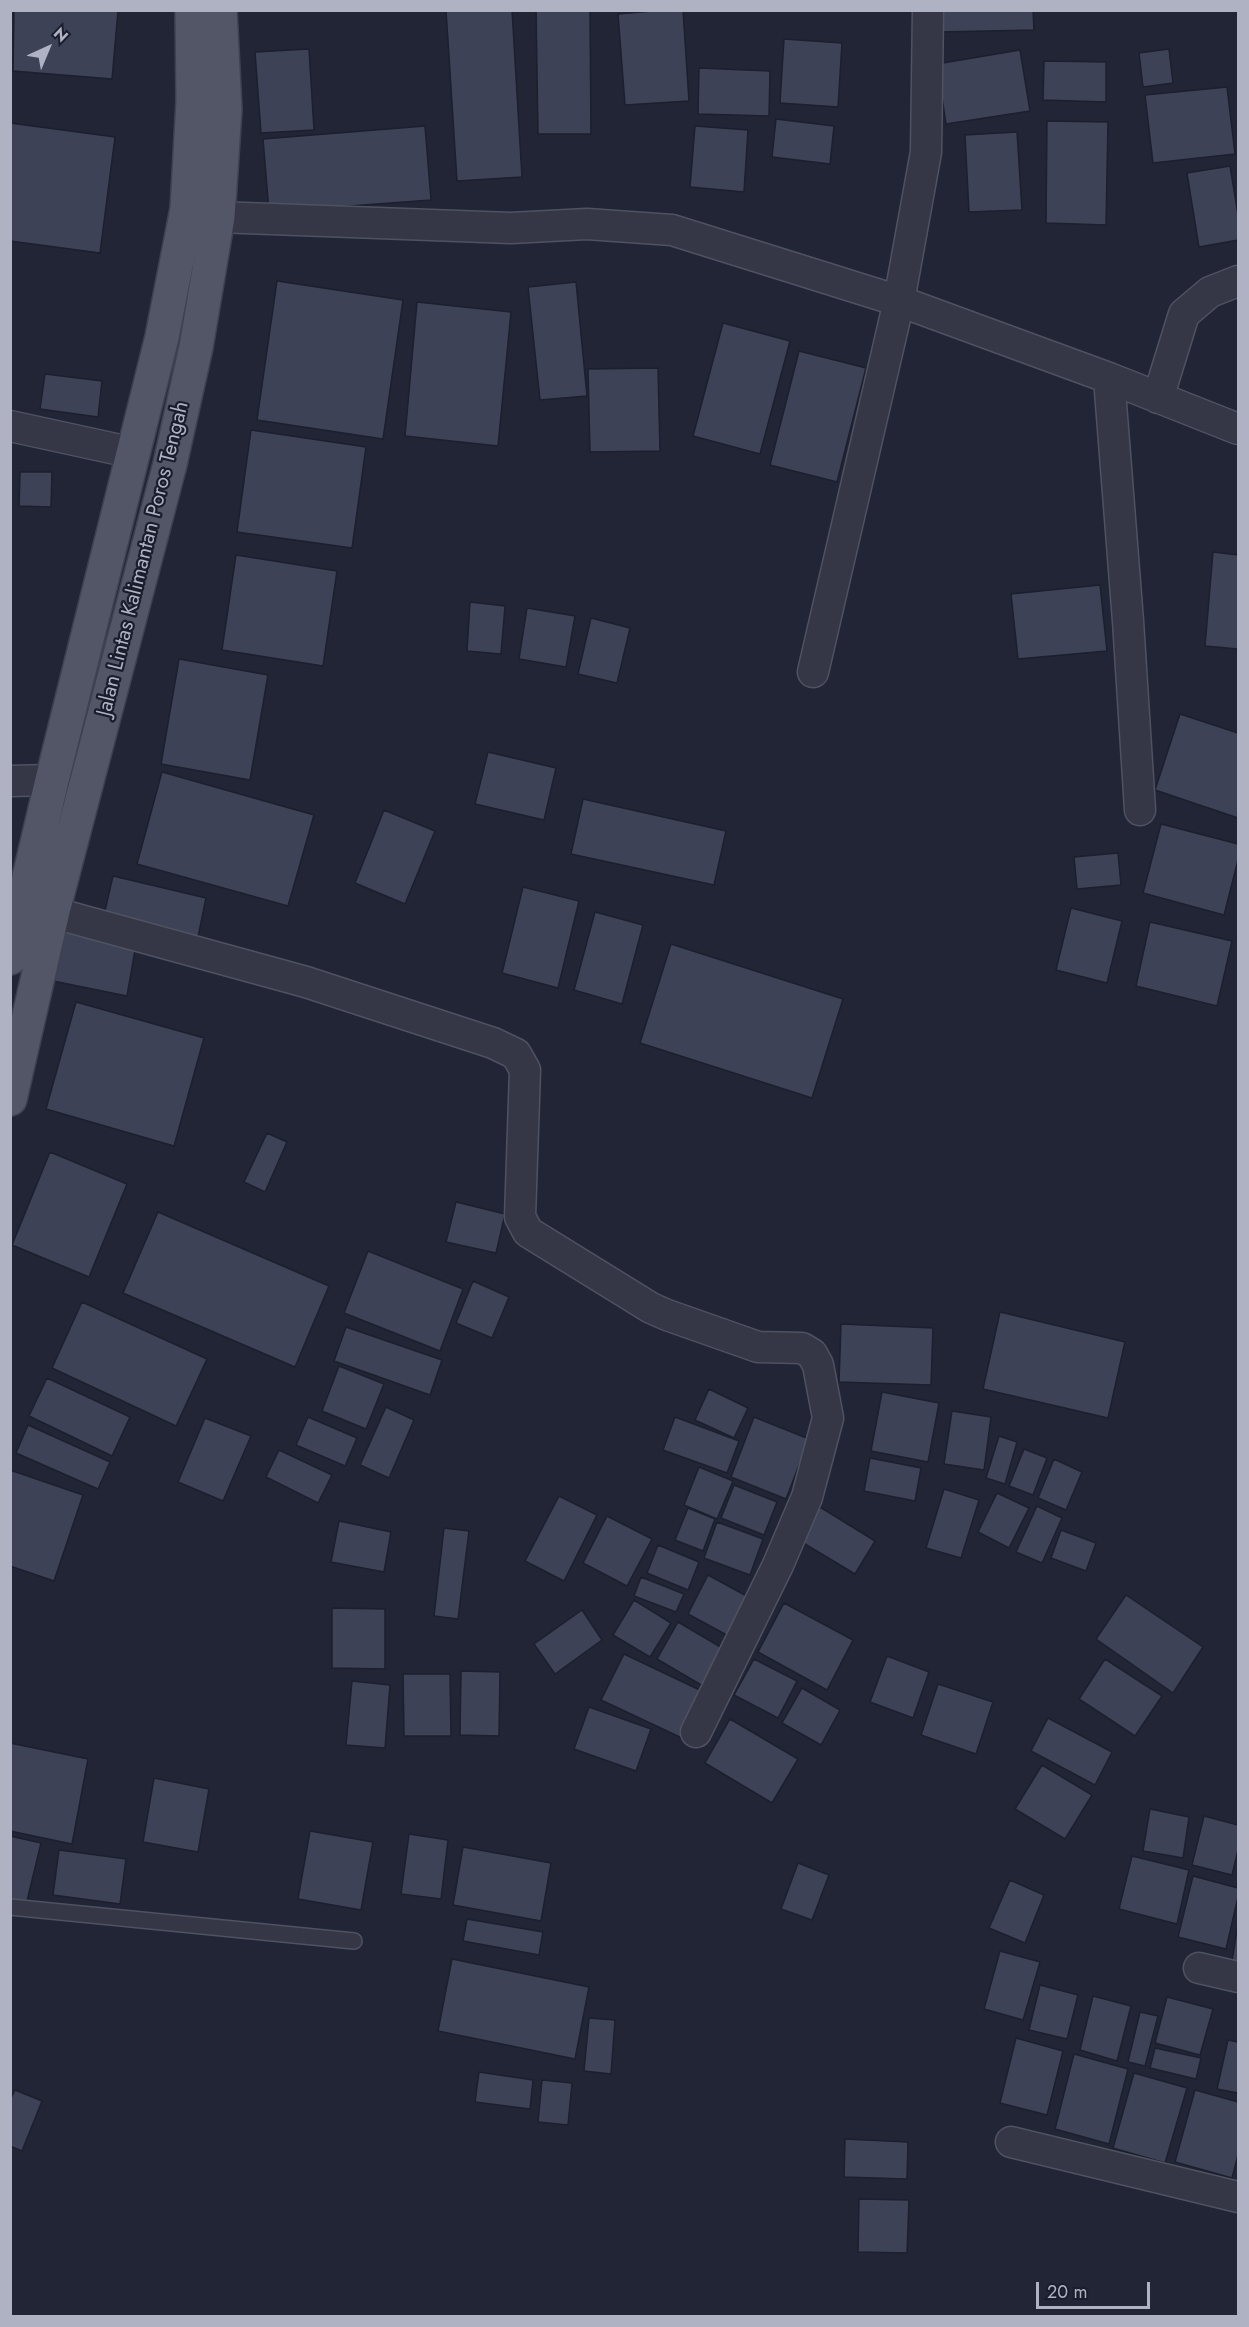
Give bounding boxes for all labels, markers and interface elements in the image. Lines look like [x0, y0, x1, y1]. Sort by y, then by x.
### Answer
north arrow [18, 18, 78, 78]
text: N [48, 22, 73, 47]
street label: Jalan Lintas Kalimantan Poros Tengah [93, 399, 195, 719]
scale bar [1039, 2270, 1153, 2308]
text: 20 m [1047, 2279, 1087, 2305]

